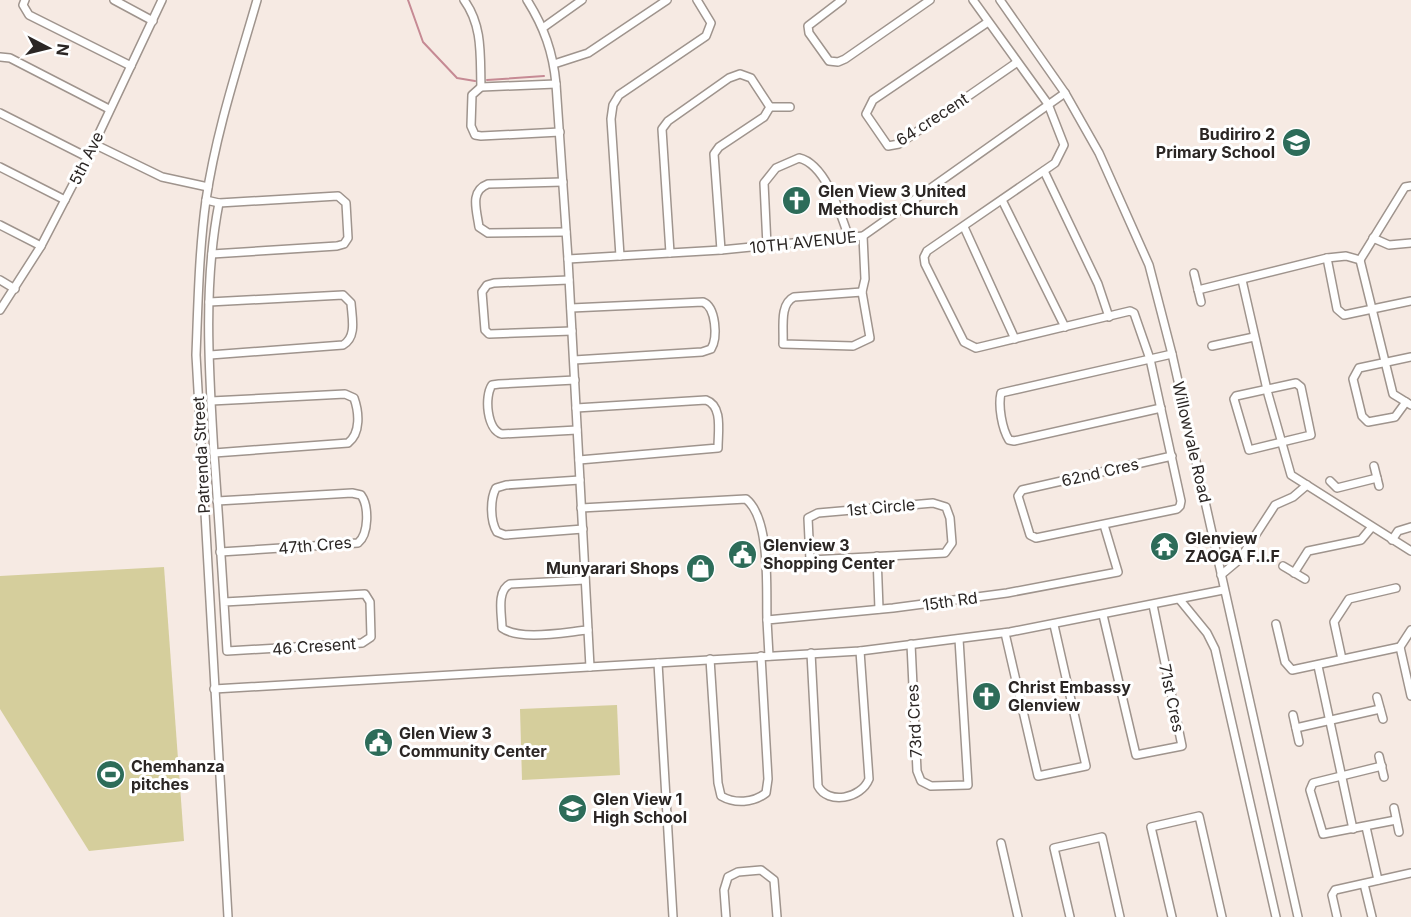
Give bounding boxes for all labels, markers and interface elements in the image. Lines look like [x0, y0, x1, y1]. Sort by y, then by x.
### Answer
north arrow [18, 18, 78, 78]
text: N [52, 43, 74, 57]
street label: 64 crecent [892, 88, 972, 150]
place label: Budiriro 2 Primary School [1156, 124, 1275, 162]
school or university icon: Budiriro 2 Primary School [1280, 127, 1312, 159]
street label: 5th Ave [65, 128, 107, 188]
place label: Glen View 3 United Methodist Church [818, 181, 966, 219]
church icon: Glen View 3 United Methodist Church [781, 184, 813, 216]
street label: 10TH AVENUE [748, 226, 858, 258]
street label: Willowvale Road [1168, 379, 1216, 505]
street label: Patrenda Street [188, 396, 214, 514]
street label: 62nd Cres [1059, 453, 1141, 491]
street label: 1st Circle [846, 494, 916, 520]
place label: Glenview ZAOGA F.I.F [1185, 528, 1280, 566]
temple icon: Glenview ZAOGA F.I.F [1148, 531, 1180, 563]
street label: 47th Cres [277, 532, 353, 558]
place label: Glenview 3 Shopping Center [763, 535, 895, 573]
public building icon: Glenview 3 Shopping Center [726, 538, 758, 570]
shop icon: Munyarari Shops [684, 552, 716, 584]
place label: Munyarari Shops [546, 558, 679, 578]
street label: 15th Rd [921, 587, 979, 615]
street label: 46 Cresent [271, 633, 357, 659]
street label: 71st Cres [1155, 662, 1189, 734]
place label: Christ Embassy Glenview [1008, 677, 1131, 715]
church icon: Christ Embassy Glenview [971, 680, 1003, 712]
street label: 73rd Cres [902, 684, 926, 758]
place label: Glen View 3 Community Center [399, 723, 547, 761]
public building icon: Glen View 3 Community Center [362, 726, 394, 758]
place label: Chemhanza pitches [131, 756, 225, 794]
sports icon: Chemhanza pitches [94, 759, 126, 791]
place label: Glen View 1 High School [593, 789, 687, 827]
school or university icon: Glen View 1 High School [556, 792, 588, 824]

